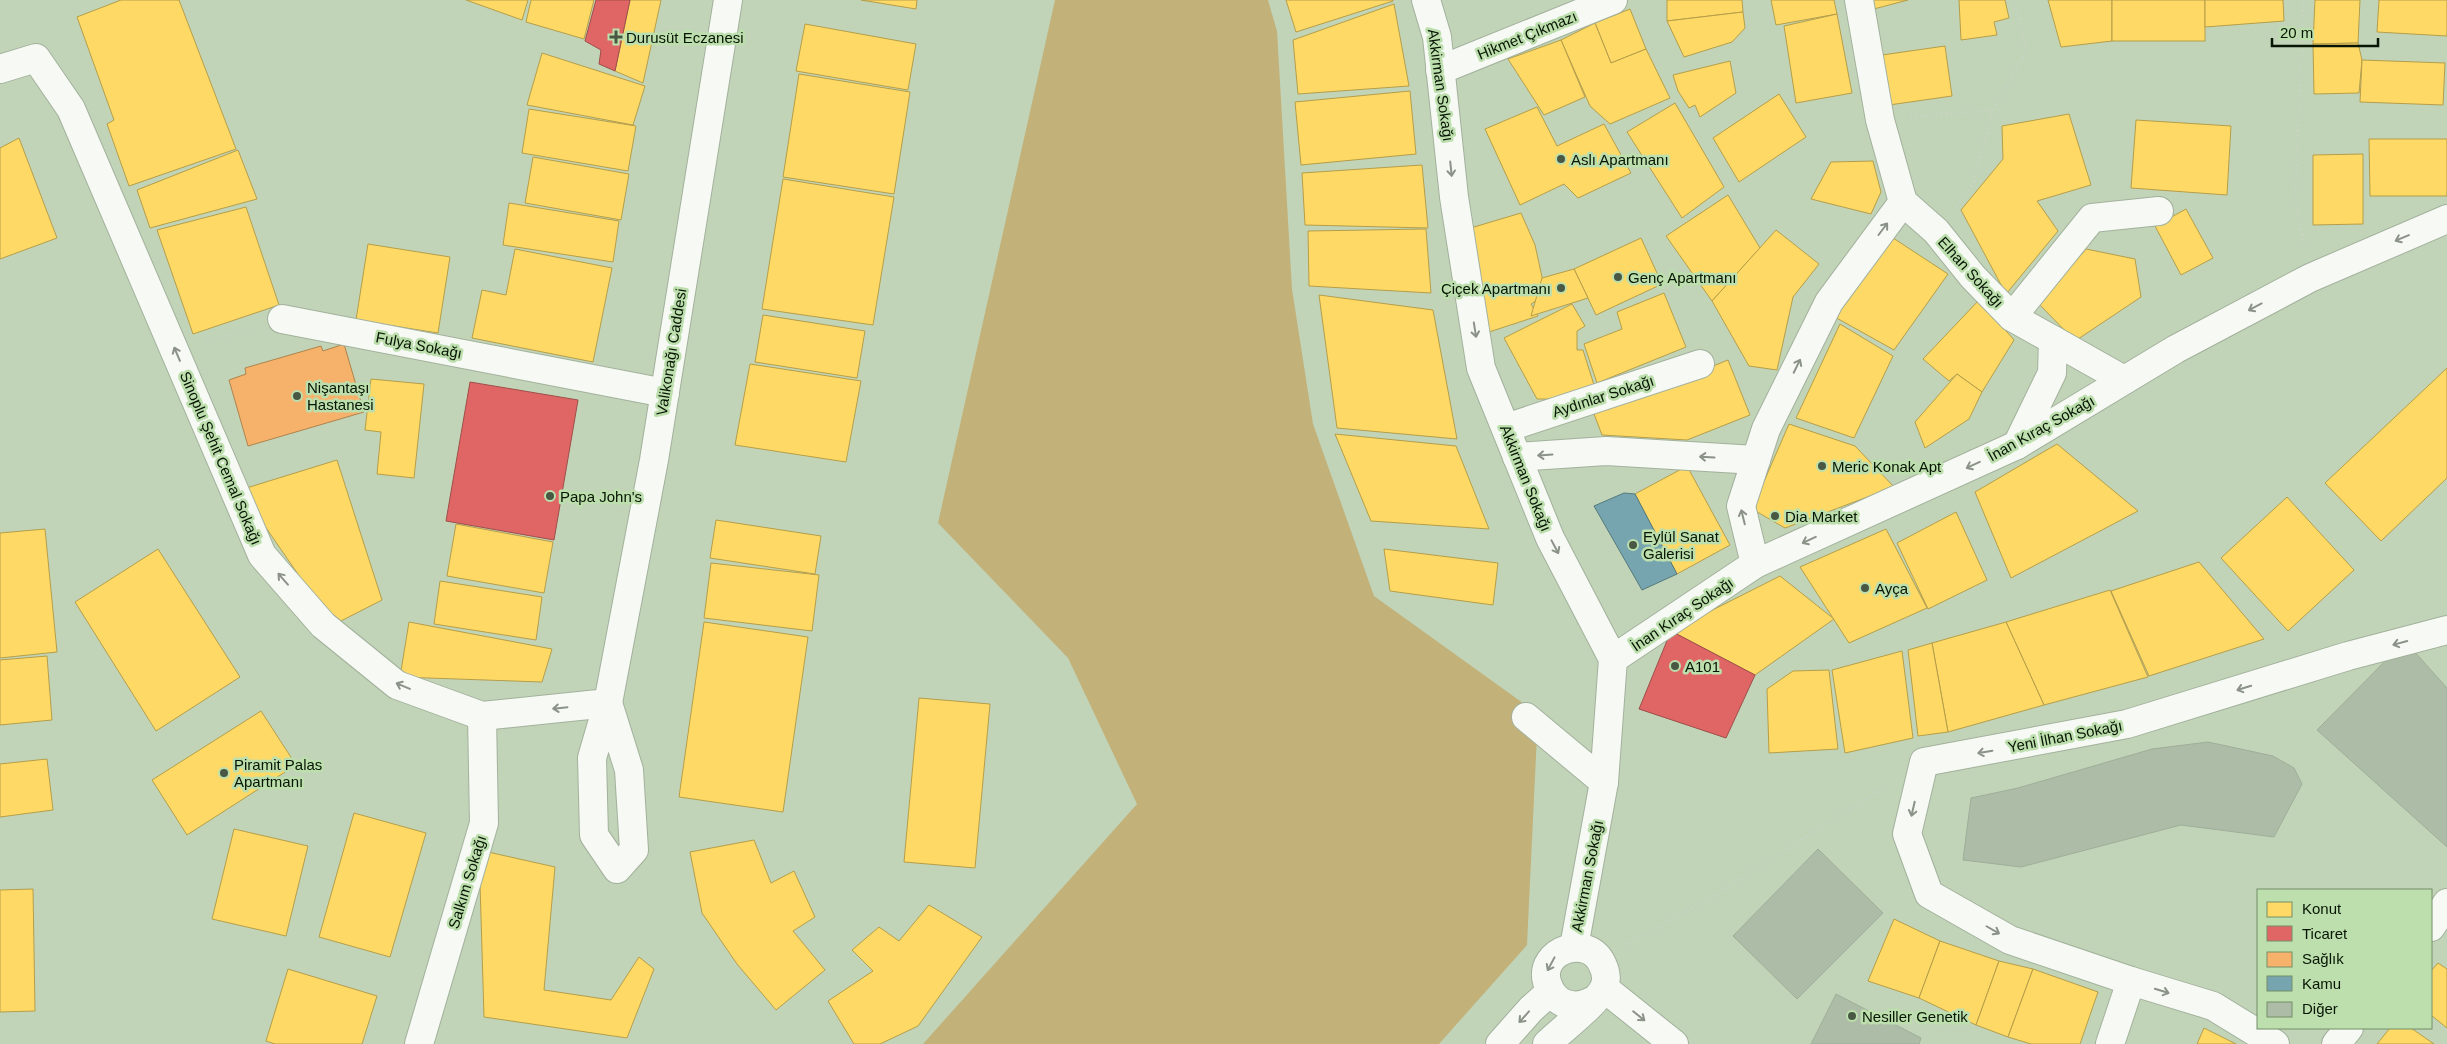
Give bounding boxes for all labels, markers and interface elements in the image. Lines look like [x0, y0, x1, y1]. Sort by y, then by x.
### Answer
street label: Hikmet Çıkmazı [1475, 7, 1579, 63]
scale bar [2272, 15, 2378, 47]
text: 20 m [2280, 24, 2313, 41]
street label: Akkirman Sokağı [1425, 28, 1457, 142]
place label: Durusüt Eczanesi [626, 29, 744, 46]
marker: Durusüt Eczanesi [610, 31, 622, 43]
place label: Aslı Apartmanı [1571, 151, 1669, 168]
marker: Aslı Apartmanı [1555, 153, 1567, 165]
one-way arrow [1446, 161, 1456, 177]
one-way arrow [1878, 222, 1888, 236]
street label: Elhan Sokağı [1935, 233, 2007, 311]
one-way arrow [2395, 234, 2410, 244]
place label: Genç Apartmanı [1628, 269, 1736, 286]
marker: Genç Apartmanı [1612, 271, 1624, 283]
place label: Çiçek Apartmanı [1441, 280, 1551, 297]
marker: Çiçek Apartmanı [1555, 282, 1567, 294]
street label: Valikonağı Caddesi [653, 287, 689, 417]
one-way arrow [2248, 303, 2263, 312]
one-way arrow [1470, 321, 1480, 337]
street label: Fulya Sokağı [374, 328, 464, 362]
one-way arrow [171, 347, 181, 362]
one-way arrow [1793, 359, 1802, 374]
street label: Sinoplu Şehit Cemal Sokağı [177, 369, 265, 547]
street label: Aydınlar Sokağı [1550, 372, 1656, 420]
place label: Nişantaşı Hastanesi [307, 379, 374, 413]
marker: Nişantaşı Hastanesi [291, 390, 303, 402]
street label: İnan Kıraç Sokağı [1985, 392, 2097, 464]
street label: Akkirman Sokağı [1497, 422, 1555, 534]
one-way arrow [1537, 450, 1553, 459]
one-way arrow [1700, 452, 1716, 461]
place label: Meric Konak Apt [1832, 458, 1942, 475]
marker: Meric Konak Apt [1816, 460, 1828, 472]
one-way arrow [1966, 461, 1981, 471]
place label: Papa John's [560, 488, 642, 505]
marker: Papa John's [544, 490, 556, 502]
place label: Dia Market [1785, 508, 1858, 525]
one-way arrow [1738, 510, 1747, 526]
marker: Dia Market [1769, 510, 1781, 522]
place label: Eylül Sanat Galerisi [1643, 528, 1720, 562]
one-way arrow [1802, 535, 1817, 545]
one-way arrow [1550, 539, 1560, 554]
marker: Eylül Sanat Galerisi [1627, 539, 1639, 551]
one-way arrow [277, 572, 288, 585]
street label: İnan Kıraç Sokağı [1628, 574, 1736, 654]
place label: Ayça [1875, 580, 1909, 597]
marker: Ayça [1859, 582, 1871, 594]
one-way arrow [2392, 639, 2408, 648]
place label: A101 [1685, 658, 1720, 675]
marker: A101 [1669, 660, 1681, 672]
one-way arrow [396, 681, 411, 691]
one-way arrow [2236, 684, 2252, 694]
one-way arrow [552, 703, 568, 712]
street label: Yeni İlhan Sokağı [2006, 717, 2124, 755]
one-way arrow [1977, 747, 1993, 757]
place label: Piramit Palas Apartmanı [234, 756, 322, 790]
marker: Piramit Palas Apartmanı [218, 767, 230, 779]
one-way arrow [1908, 801, 1917, 817]
street label: Akkirman Sokağı [1568, 819, 1606, 933]
street label: Salkım Sokağı [445, 833, 489, 931]
legend [2257, 889, 2432, 1029]
text: Konut [2302, 900, 2342, 917]
text: Ticaret [2302, 925, 2348, 942]
one-way arrow [1985, 926, 2000, 935]
text: Sağlık [2302, 950, 2344, 967]
one-way arrow [1546, 956, 1556, 971]
text: Kamu [2302, 975, 2341, 992]
one-way arrow [2154, 986, 2170, 996]
text: Diğer [2302, 1000, 2338, 1017]
place label: Nesiller Genetik [1862, 1008, 1968, 1025]
one-way arrow [1518, 1010, 1530, 1023]
one-way arrow [1632, 1010, 1645, 1021]
marker: Nesiller Genetik [1846, 1010, 1858, 1022]

